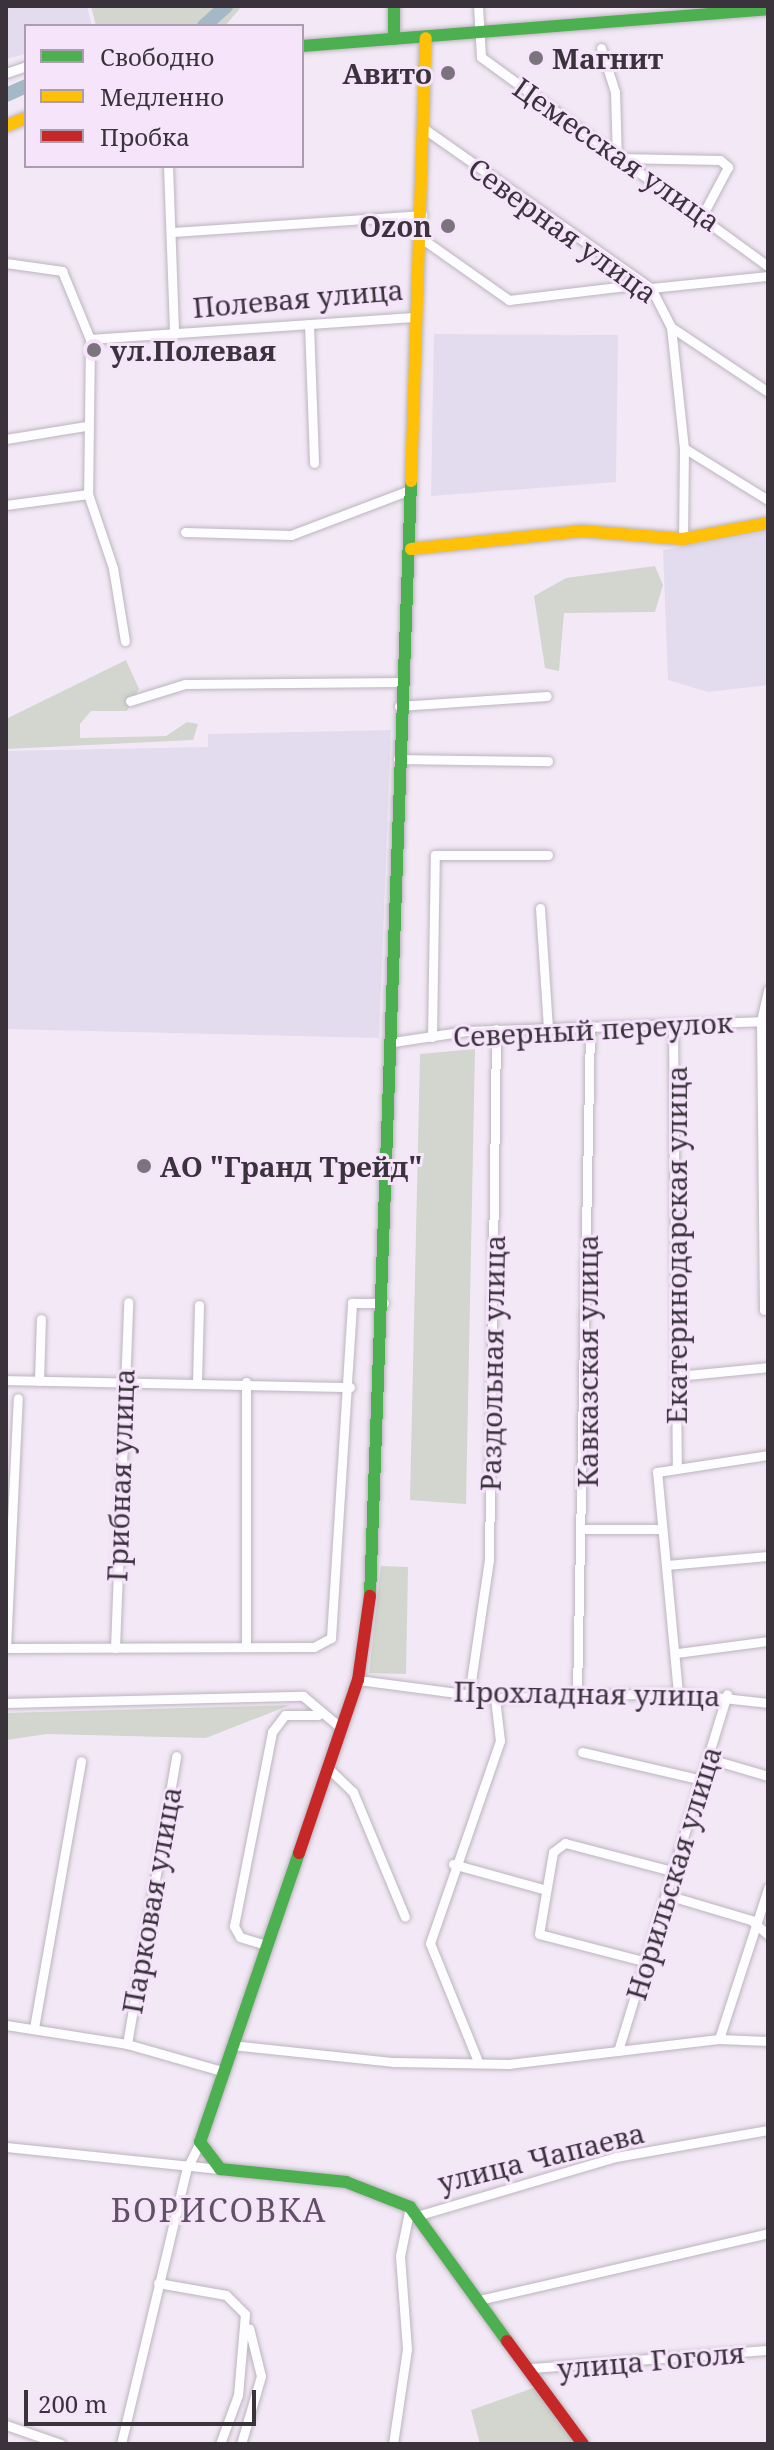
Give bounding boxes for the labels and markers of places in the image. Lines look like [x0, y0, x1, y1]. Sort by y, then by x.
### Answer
place label: Магнит [552, 41, 663, 75]
marker: Магнит [527, 49, 545, 67]
place label: Авито [343, 56, 432, 90]
marker: Авито [439, 64, 457, 82]
place label: Ozon [359, 209, 432, 243]
marker: Ozon [439, 217, 457, 235]
place label: ул.Полевая [110, 333, 276, 367]
marker: ул.Полевая [85, 341, 103, 359]
place label: АО "Гранд Трейд" [160, 1149, 423, 1183]
marker: АО "Гранд Трейд" [135, 1157, 153, 1175]

